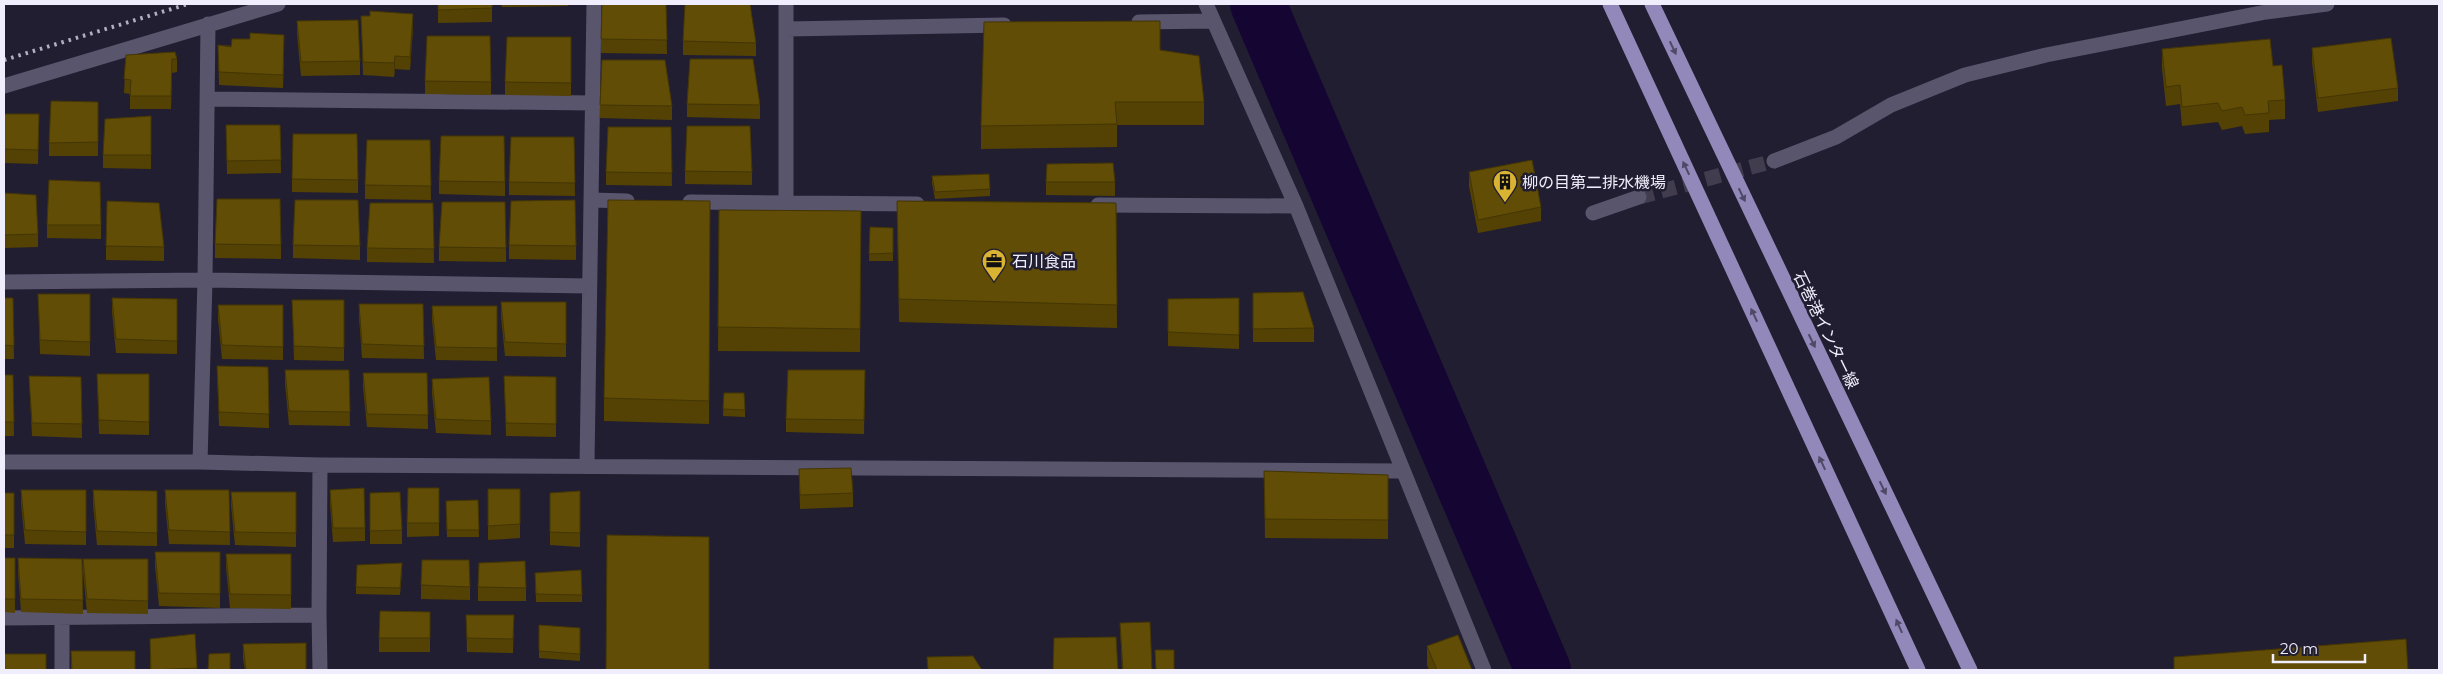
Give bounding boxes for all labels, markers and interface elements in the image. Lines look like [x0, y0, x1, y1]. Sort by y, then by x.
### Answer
one-way arrow [1669, 41, 1677, 55]
one-way arrow [1682, 161, 1690, 175]
building icon: 柳の目第二排水機場 [1492, 169, 1518, 203]
place label: 柳の目第二排水機場 [1522, 173, 1666, 192]
one-way arrow [1738, 188, 1746, 202]
office icon: 石川食品 [981, 248, 1007, 282]
place label: 石川食品 [1012, 252, 1076, 271]
street label: 石巻港インター線 [1789, 268, 1863, 392]
one-way arrow [1749, 308, 1757, 322]
one-way arrow [1809, 334, 1817, 348]
one-way arrow [1818, 456, 1826, 470]
one-way arrow [1879, 481, 1887, 495]
one-way arrow [1894, 619, 1902, 633]
scale bar [2273, 632, 2366, 664]
text: 20 m [2280, 639, 2318, 658]

